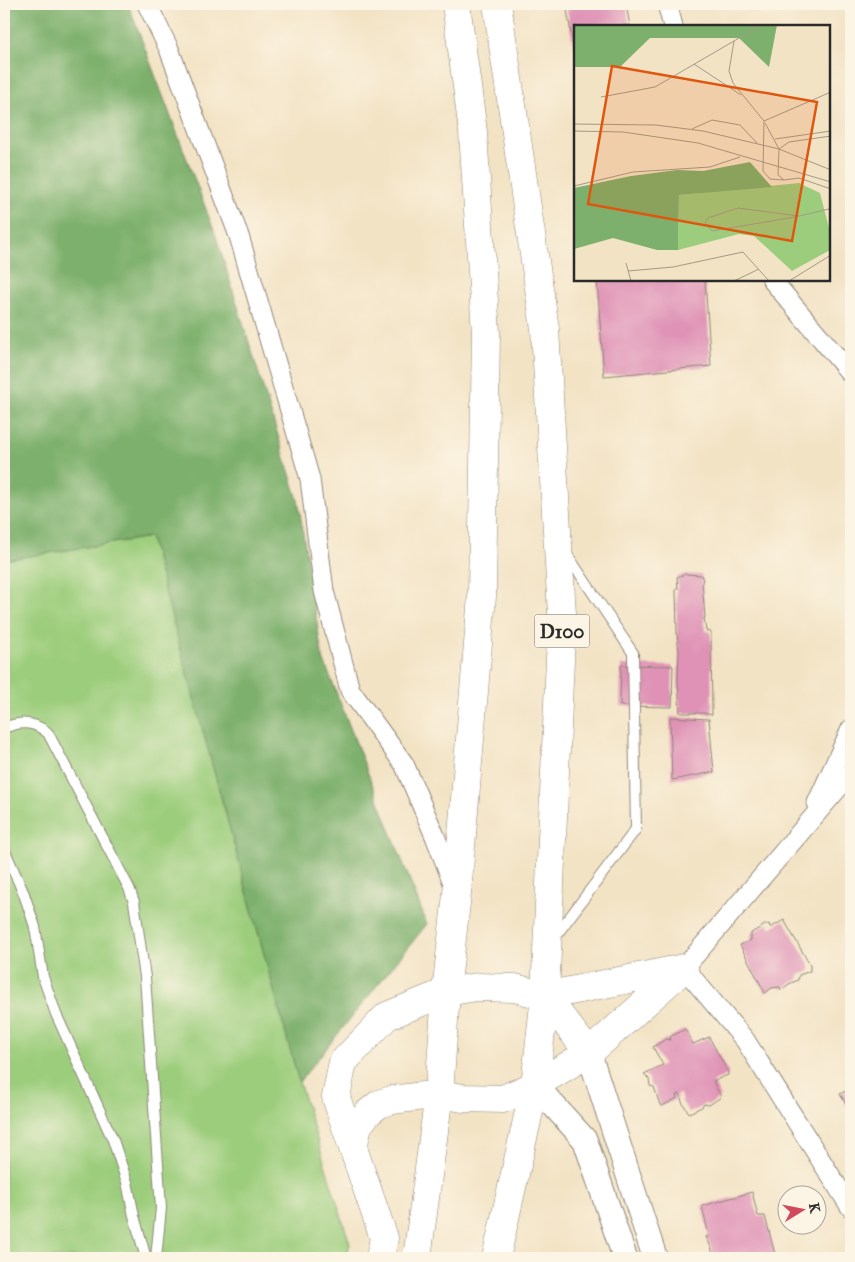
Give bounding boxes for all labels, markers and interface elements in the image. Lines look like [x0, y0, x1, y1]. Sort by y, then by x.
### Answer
inset map [574, 25, 830, 281]
road number: D100 [534, 614, 590, 648]
north arrow [778, 1184, 828, 1234]
text: K [805, 1201, 824, 1215]

